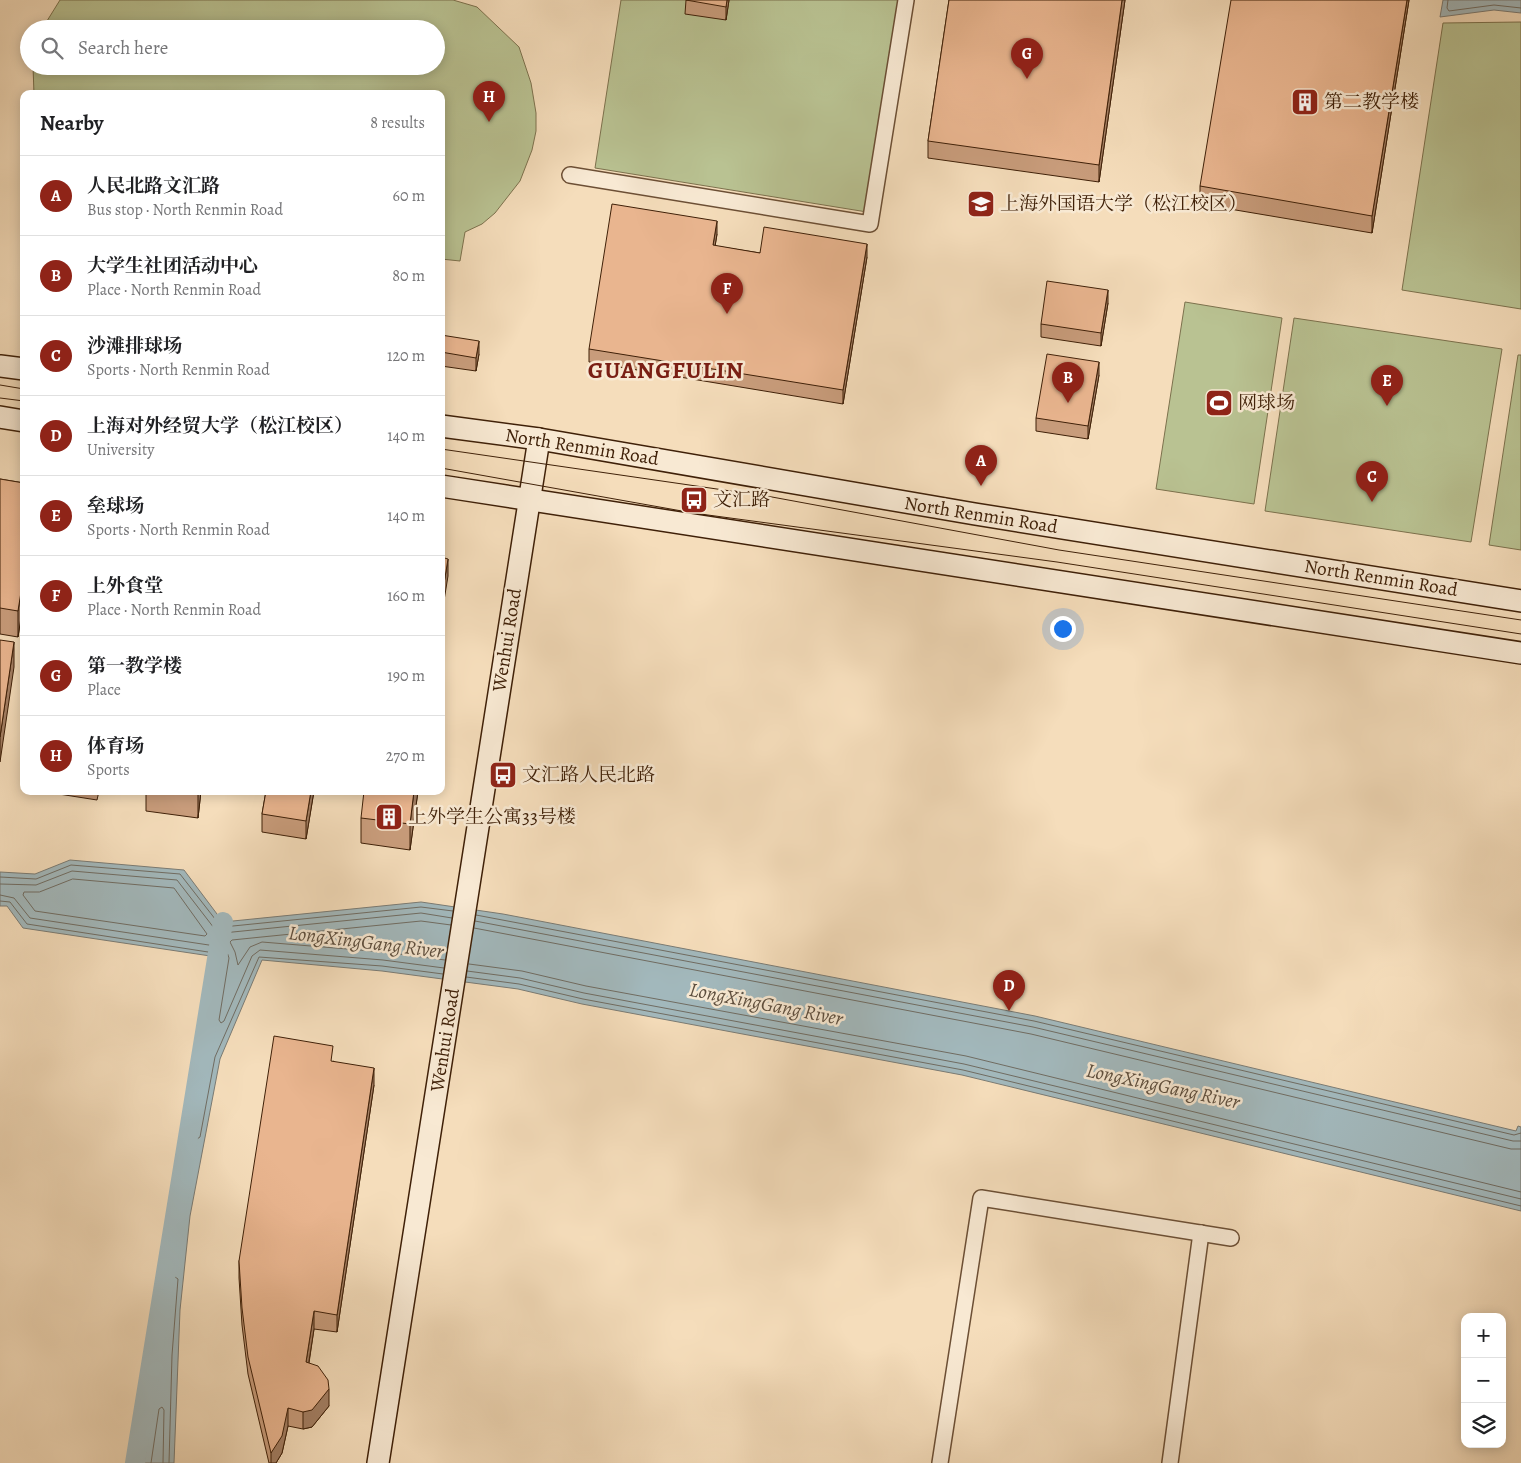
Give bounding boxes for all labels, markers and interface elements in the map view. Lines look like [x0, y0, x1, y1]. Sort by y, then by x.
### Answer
search box [20, 20, 445, 75]
icon: search [38, 34, 66, 62]
text: Search here [78, 35, 168, 61]
pin: G [1011, 38, 1043, 79]
pin: H [473, 81, 505, 122]
building icon: 第二教学楼 [1290, 87, 1320, 117]
place label: 第二教学楼 [1324, 89, 1419, 115]
text: Nearby [40, 109, 103, 137]
text: 8 results [370, 112, 425, 134]
text: 人民北路文汇路 [87, 173, 220, 199]
text: A [51, 185, 61, 207]
text: 60 m [393, 185, 425, 207]
school or university icon: 上海外国语大学（松江校区） [966, 189, 996, 219]
place label: 上海外国语大学（松江校区） [1000, 191, 1247, 217]
text: Bus stop · North Renmin Road [87, 199, 283, 221]
text: 大学生社团活动中心 [87, 253, 258, 279]
text: B [51, 265, 61, 287]
text: 80 m [392, 265, 425, 287]
pin: F [711, 273, 743, 314]
text: Place · North Renmin Road [87, 279, 261, 301]
text: 沙滩排球场 [87, 333, 182, 359]
text: C [51, 345, 61, 367]
text: 120 m [387, 345, 425, 367]
district label: GUANGFULIN [588, 354, 744, 386]
text: Sports · North Renmin Road [87, 359, 270, 381]
pin: B [1052, 362, 1084, 403]
pin: E [1371, 365, 1403, 406]
sports icon: 网球场 [1204, 388, 1234, 418]
place label: 网球场 [1238, 390, 1295, 416]
text: 上海对外经贸大学（松江校区） [87, 413, 353, 439]
street label: North Renmin Road [503, 422, 661, 472]
text: D [50, 425, 62, 447]
text: 140 m [387, 425, 425, 447]
text: University [87, 439, 154, 461]
pin: A [965, 445, 997, 486]
pin: C [1356, 461, 1388, 502]
bus stop icon: 文汇路 [679, 485, 709, 515]
place label: 文汇路 [713, 487, 770, 513]
street label: North Renmin Road [902, 490, 1060, 540]
text: 垒球场 [87, 493, 144, 519]
text: E [51, 505, 61, 527]
text: 140 m [387, 505, 425, 527]
text: Sports · North Renmin Road [87, 519, 270, 541]
street label: North Renmin Road [1302, 553, 1460, 603]
text: 上外食堂 [87, 573, 163, 599]
text: F [52, 585, 60, 607]
text: 160 m [387, 585, 425, 607]
street label: Wenhui Road [486, 586, 528, 695]
text: Place · North Renmin Road [87, 599, 261, 621]
your location [1050, 616, 1076, 642]
text: 第一教学楼 [87, 653, 182, 679]
text: G [51, 665, 61, 687]
text: 190 m [387, 665, 425, 687]
text: Place [87, 679, 121, 701]
text: 体育场 [87, 733, 144, 759]
text: H [50, 745, 62, 767]
text: 270 m [386, 745, 425, 767]
text: Sports [87, 759, 130, 781]
bus stop icon: 文汇路人民北路 [488, 760, 518, 790]
place label: 文汇路人民北路 [522, 762, 655, 788]
building icon: 上外学生公寓33号楼 [374, 802, 404, 832]
place label: 上外学生公寓33号楼 [408, 804, 576, 830]
water label: LongXingGang River [287, 919, 446, 965]
pin: D [993, 970, 1025, 1011]
water label: LongXingGang River [687, 976, 846, 1032]
street label: Wenhui Road [424, 986, 466, 1095]
water label: LongXingGang River [1084, 1057, 1243, 1116]
map controls [1461, 1313, 1506, 1448]
button: + [1461, 1313, 1506, 1358]
button: − [1461, 1358, 1506, 1403]
button: layers [1461, 1403, 1506, 1448]

